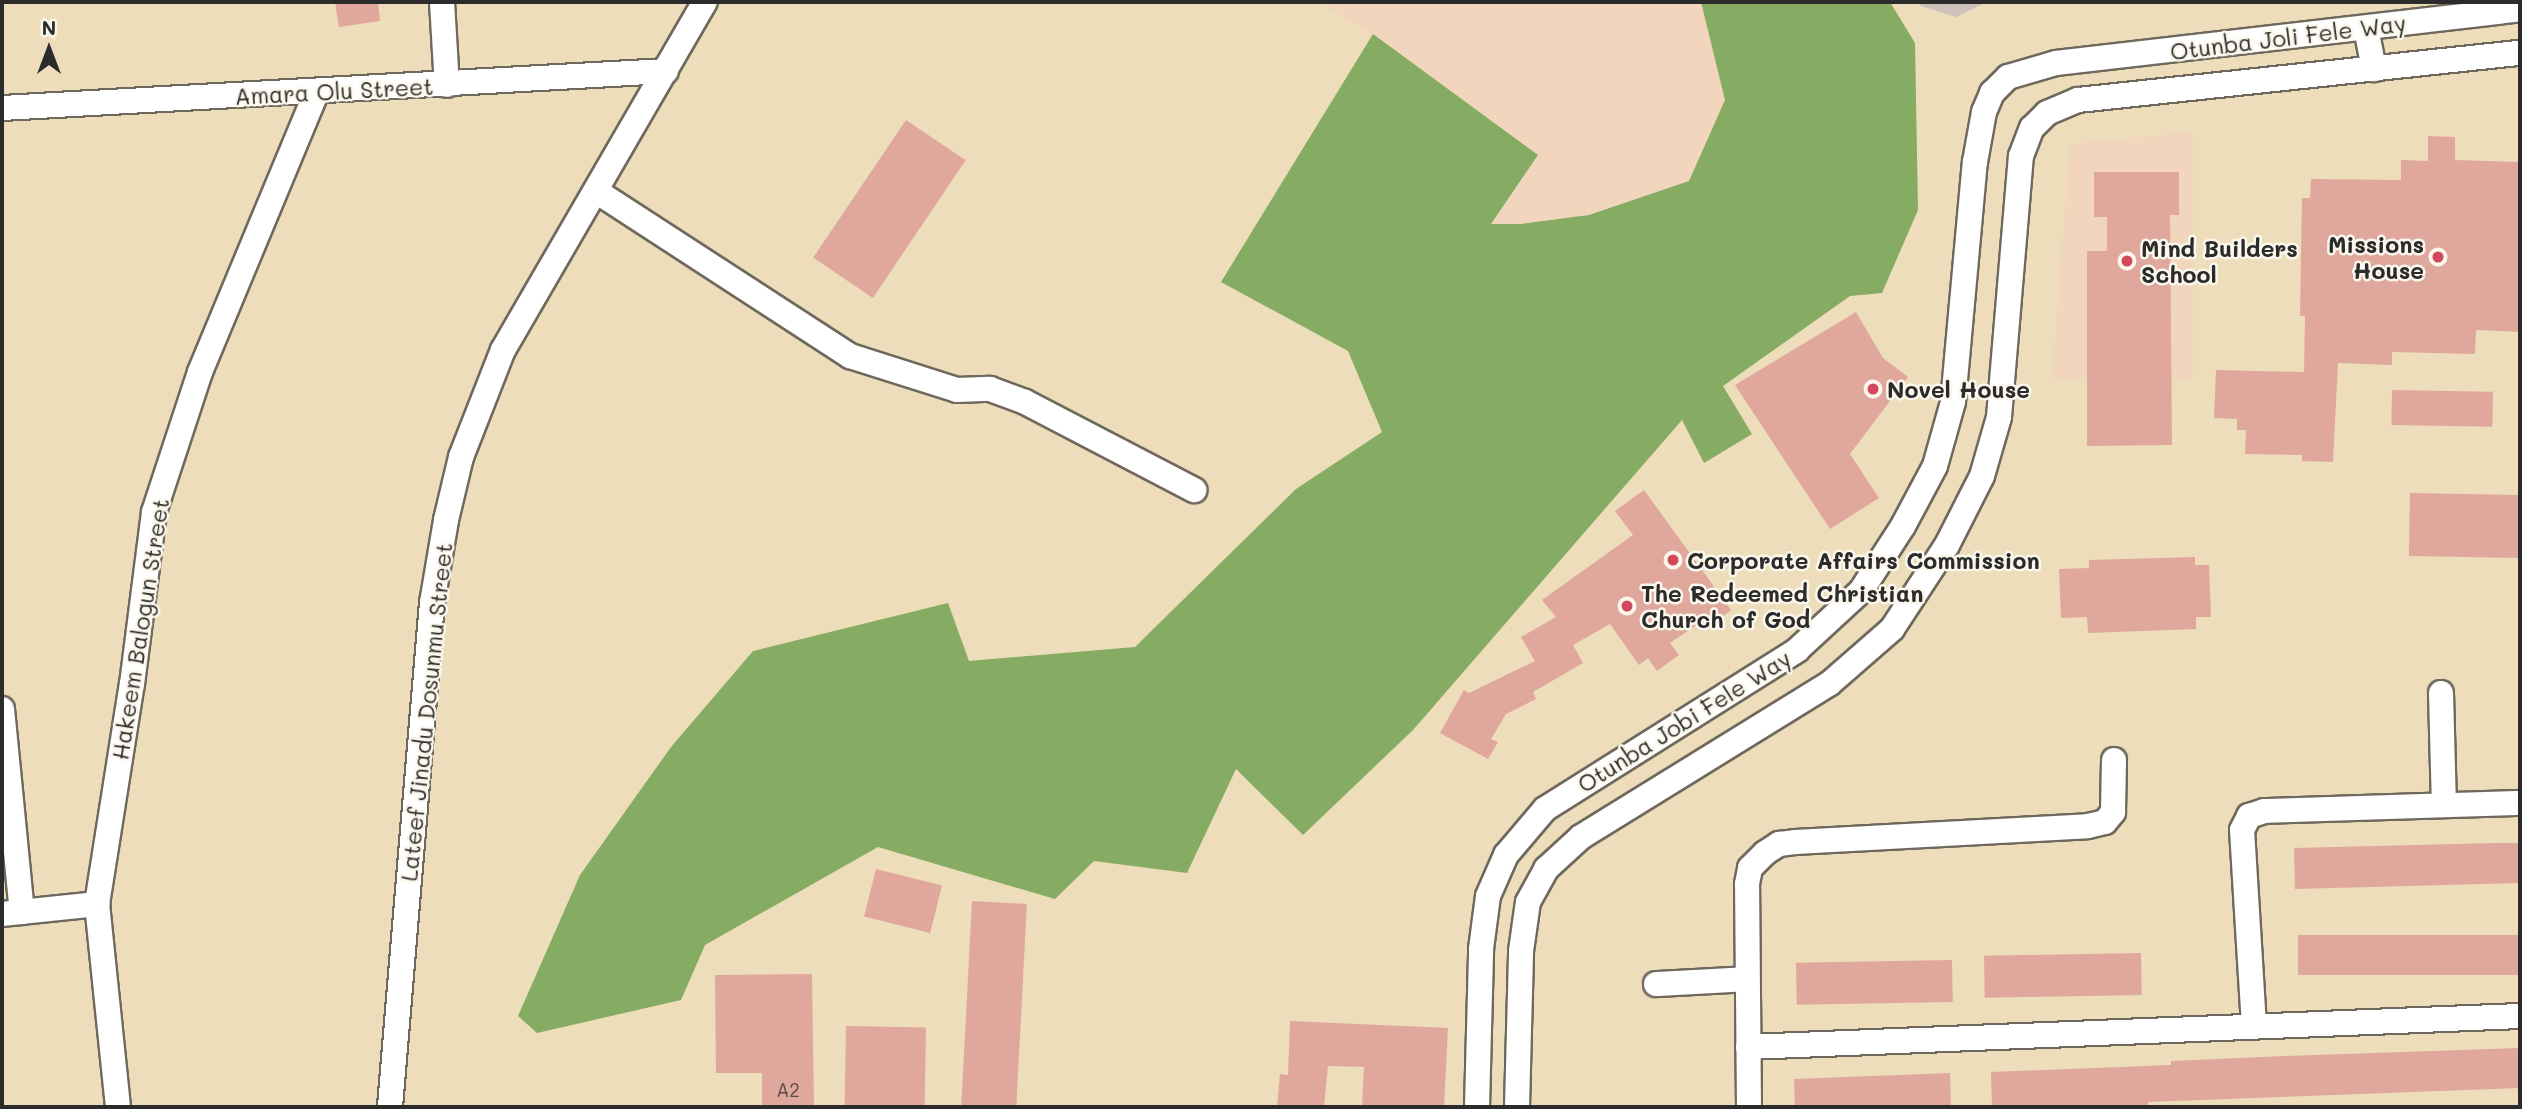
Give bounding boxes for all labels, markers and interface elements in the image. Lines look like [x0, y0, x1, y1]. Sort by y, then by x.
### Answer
street label: Otunba Joli Fele Way [2168, 9, 2408, 65]
north arrow [14, 14, 84, 84]
text: N [42, 15, 56, 40]
street label: Amara Olu Street [234, 72, 434, 110]
place label: Missions House [2328, 230, 2424, 284]
place label: Mind Builders School [2141, 234, 2298, 288]
marker: Missions House [2430, 249, 2446, 265]
marker: Mind Builders School [2119, 253, 2135, 269]
place label: Novel House [1887, 375, 2030, 403]
marker: Novel House [1865, 381, 1881, 397]
street label: Hakeem Balogun Street [106, 496, 174, 762]
street label: Lateef Jinadu Dosunmu Street [395, 541, 457, 883]
place label: Corporate Affairs Commission [1687, 546, 2040, 574]
marker: Corporate Affairs Commission [1665, 552, 1681, 568]
place label: The Redeemed Christian Church of God [1641, 579, 1923, 633]
marker: The Redeemed Christian Church of God [1619, 598, 1635, 614]
street label: Otunba Jobi Fele Way [1572, 644, 1796, 798]
house number: A2 [776, 1079, 800, 1101]

